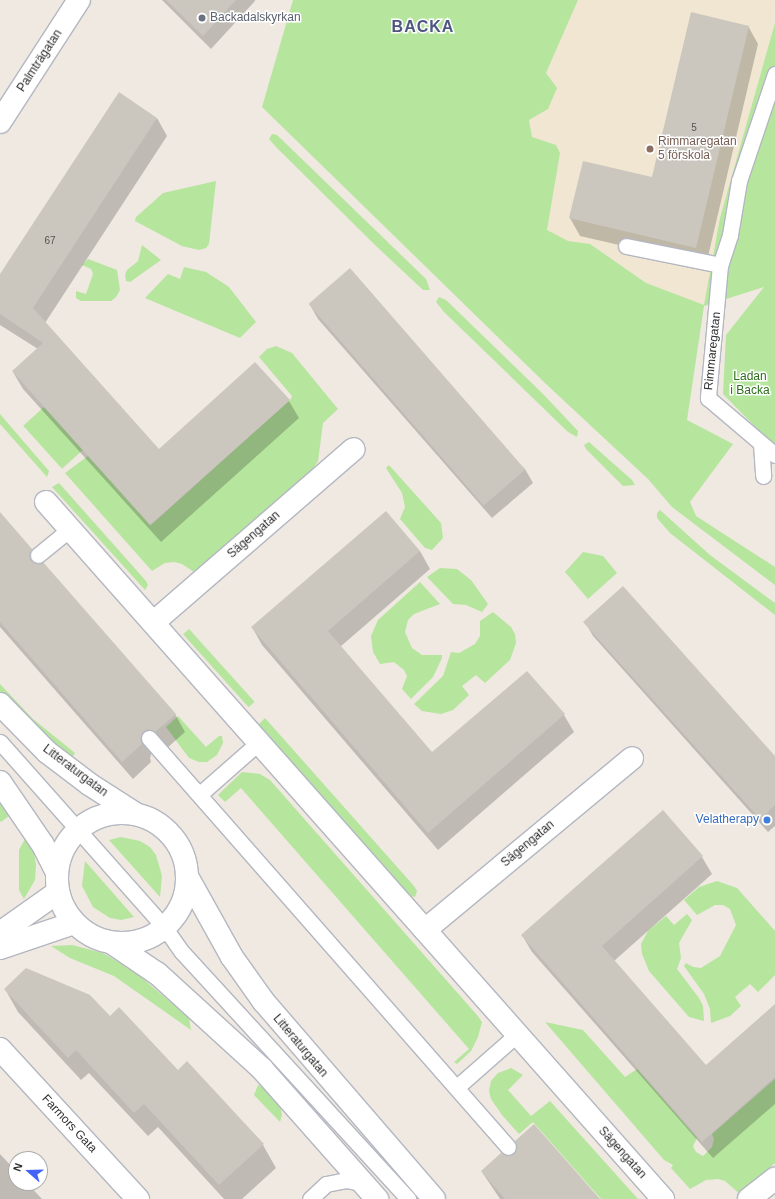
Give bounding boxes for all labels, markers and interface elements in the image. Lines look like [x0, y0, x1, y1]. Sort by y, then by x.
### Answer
place label: Backadalskyrkan [210, 11, 301, 25]
marker: Backadalskyrkan [197, 13, 207, 23]
district label: BACKA [392, 17, 454, 37]
street label: Palmträgatan [15, 27, 65, 95]
house number: 5 [691, 122, 697, 134]
place label: Rimmaregatan 5 förskola [658, 135, 737, 163]
marker: Rimmaregatan 5 förskola [645, 144, 655, 154]
house number: 67 [44, 235, 56, 247]
street label: Rimmaregatan [702, 311, 724, 391]
park label: Ladan i Backa [730, 370, 770, 398]
street label: Sägengatan [225, 508, 283, 562]
street label: Litteraturgatan [40, 742, 110, 800]
place label: Velatherapy [696, 813, 759, 827]
marker: Velatherapy [762, 815, 772, 825]
street label: Sägengatan [499, 818, 557, 870]
street label: Litteraturgatan [270, 1012, 330, 1080]
street label: Farmors Gata [38, 1092, 100, 1156]
street label: Sägengatan [595, 1124, 649, 1182]
north arrow [8, 1151, 48, 1191]
text: N [11, 1161, 25, 1173]

